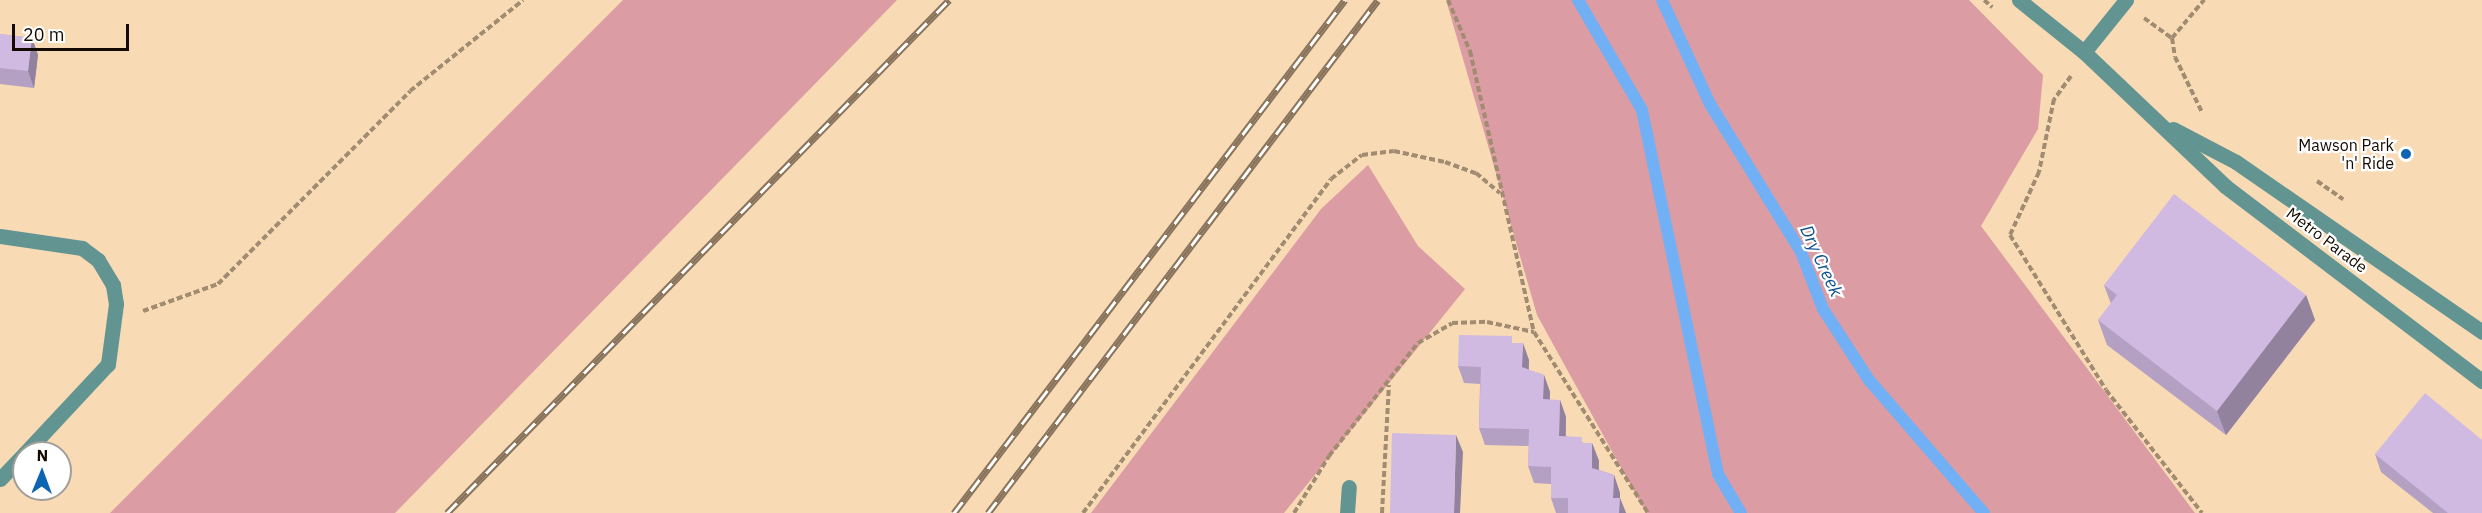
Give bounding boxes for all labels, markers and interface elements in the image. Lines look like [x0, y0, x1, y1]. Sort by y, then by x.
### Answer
scale bar [15, 12, 132, 50]
text: 20 m [23, 23, 65, 46]
place label: Mawson Park 'n' Ride [2298, 135, 2394, 173]
marker: Mawson Park 'n' Ride [2399, 147, 2413, 161]
street label: Metro Parade [2283, 203, 2371, 277]
water label: Dry Creek [1795, 222, 1847, 300]
north arrow [12, 441, 72, 501]
text: N [36, 445, 48, 465]

